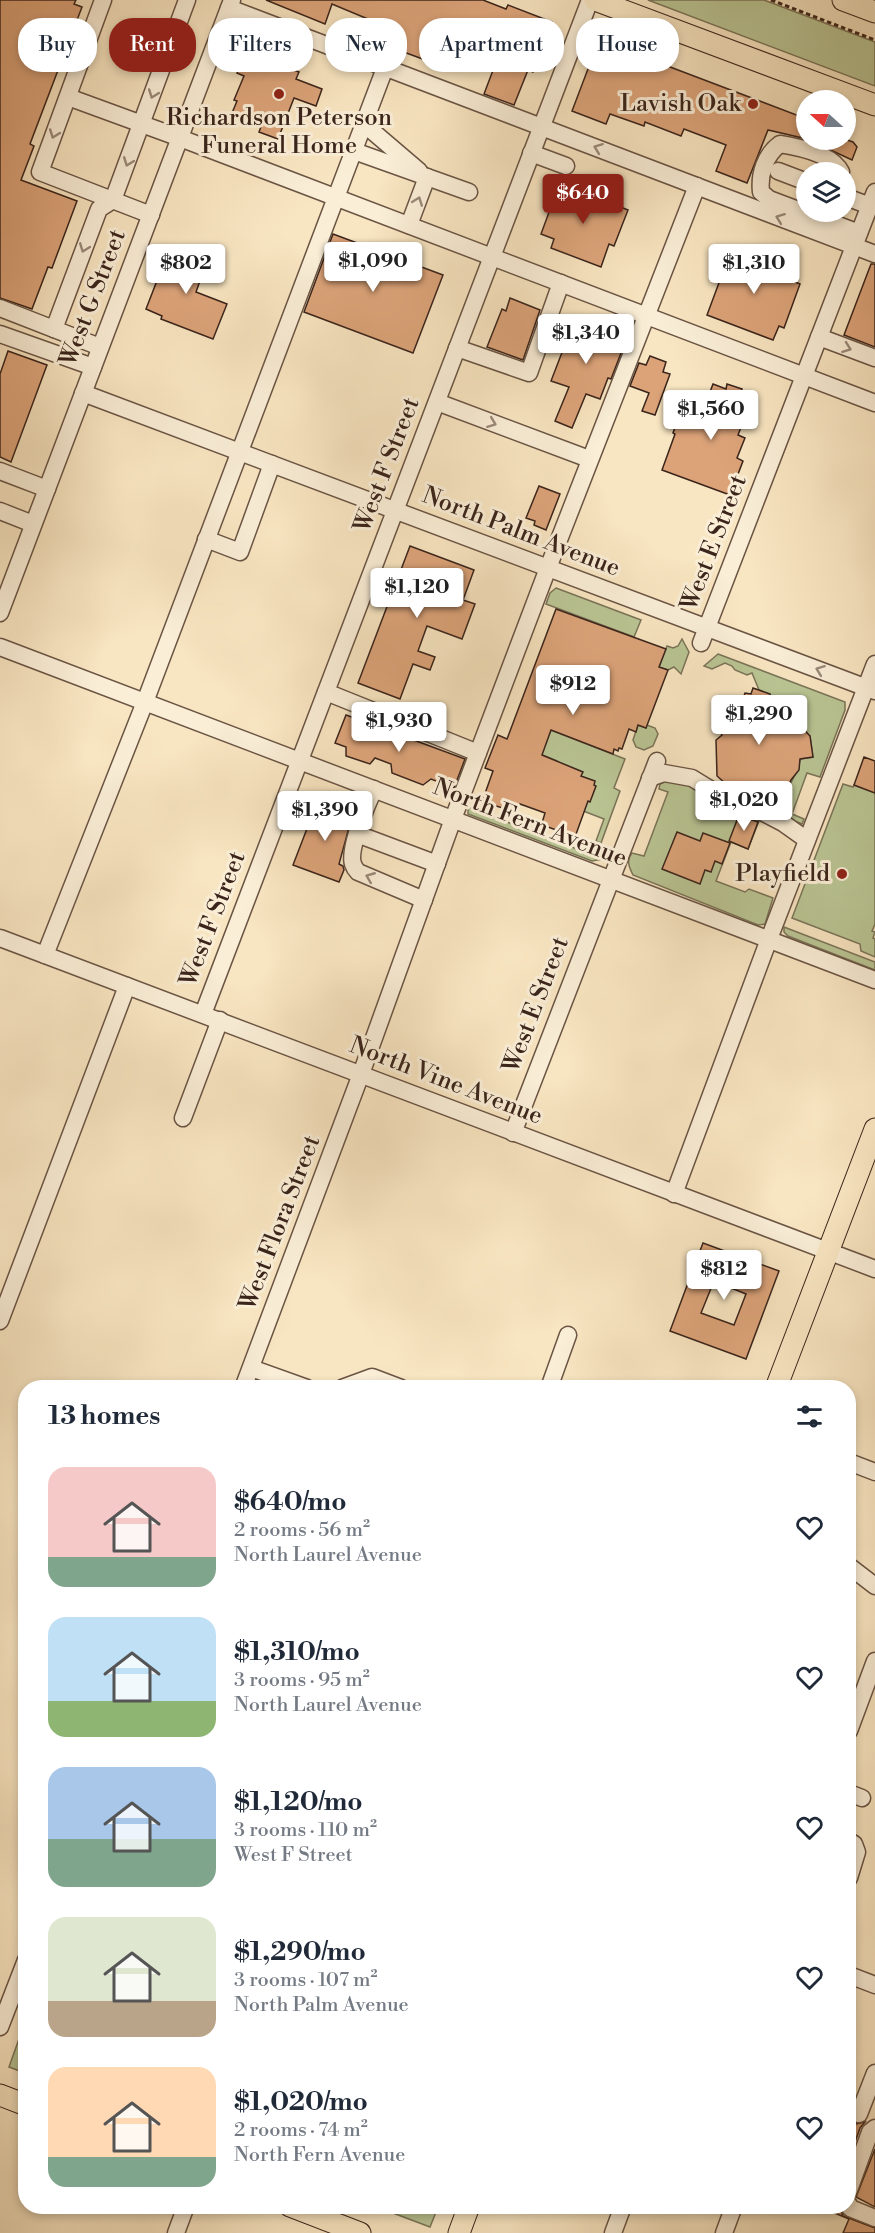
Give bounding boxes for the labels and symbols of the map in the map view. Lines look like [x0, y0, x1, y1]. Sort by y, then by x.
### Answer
marker: Richardson Peterson Funeral Home [272, 87, 286, 101]
one-way arrow [147, 89, 160, 99]
place label: Lavish Oak [620, 89, 742, 119]
north arrow [796, 90, 856, 150]
marker: Lavish Oak [746, 97, 760, 111]
place label: Richardson Peterson Funeral Home [166, 103, 392, 161]
one-way arrow [49, 129, 62, 139]
one-way arrow [593, 143, 604, 155]
one-way arrow [122, 156, 135, 167]
pin: $640 [547, 174, 619, 225]
one-way arrow [411, 196, 423, 207]
one-way arrow [775, 213, 786, 225]
street label: West G Street [53, 225, 133, 372]
one-way arrow [79, 242, 91, 253]
pin: $1,090 [324, 242, 422, 293]
pin: $802 [150, 244, 222, 295]
pin: $1,310 [705, 244, 803, 295]
pin: $1,340 [537, 314, 635, 365]
one-way arrow [841, 340, 852, 353]
pin: $1,560 [662, 390, 760, 441]
street label: West F Street [347, 393, 427, 538]
one-way arrow [486, 415, 497, 428]
street label: West E Street [674, 470, 754, 616]
street label: North Palm Avenue [418, 480, 624, 584]
pin: $1,120 [368, 568, 466, 619]
pin: $912 [537, 665, 609, 716]
one-way arrow [815, 665, 826, 678]
pin: $1,290 [710, 695, 808, 746]
pin: $1,930 [350, 702, 448, 753]
street label: North Fern Avenue [429, 772, 631, 874]
pin: $1,020 [695, 781, 793, 832]
pin: $1,390 [276, 791, 374, 842]
street label: West F Street [173, 847, 253, 992]
place label: Playfield [735, 859, 830, 889]
marker: Playfield [835, 867, 849, 881]
one-way arrow [366, 872, 377, 884]
street label: West E Street [496, 932, 576, 1078]
street label: North Vine Avenue [345, 1030, 547, 1132]
street label: West Flora Street [232, 1131, 327, 1316]
pin: $812 [688, 1250, 760, 1301]

